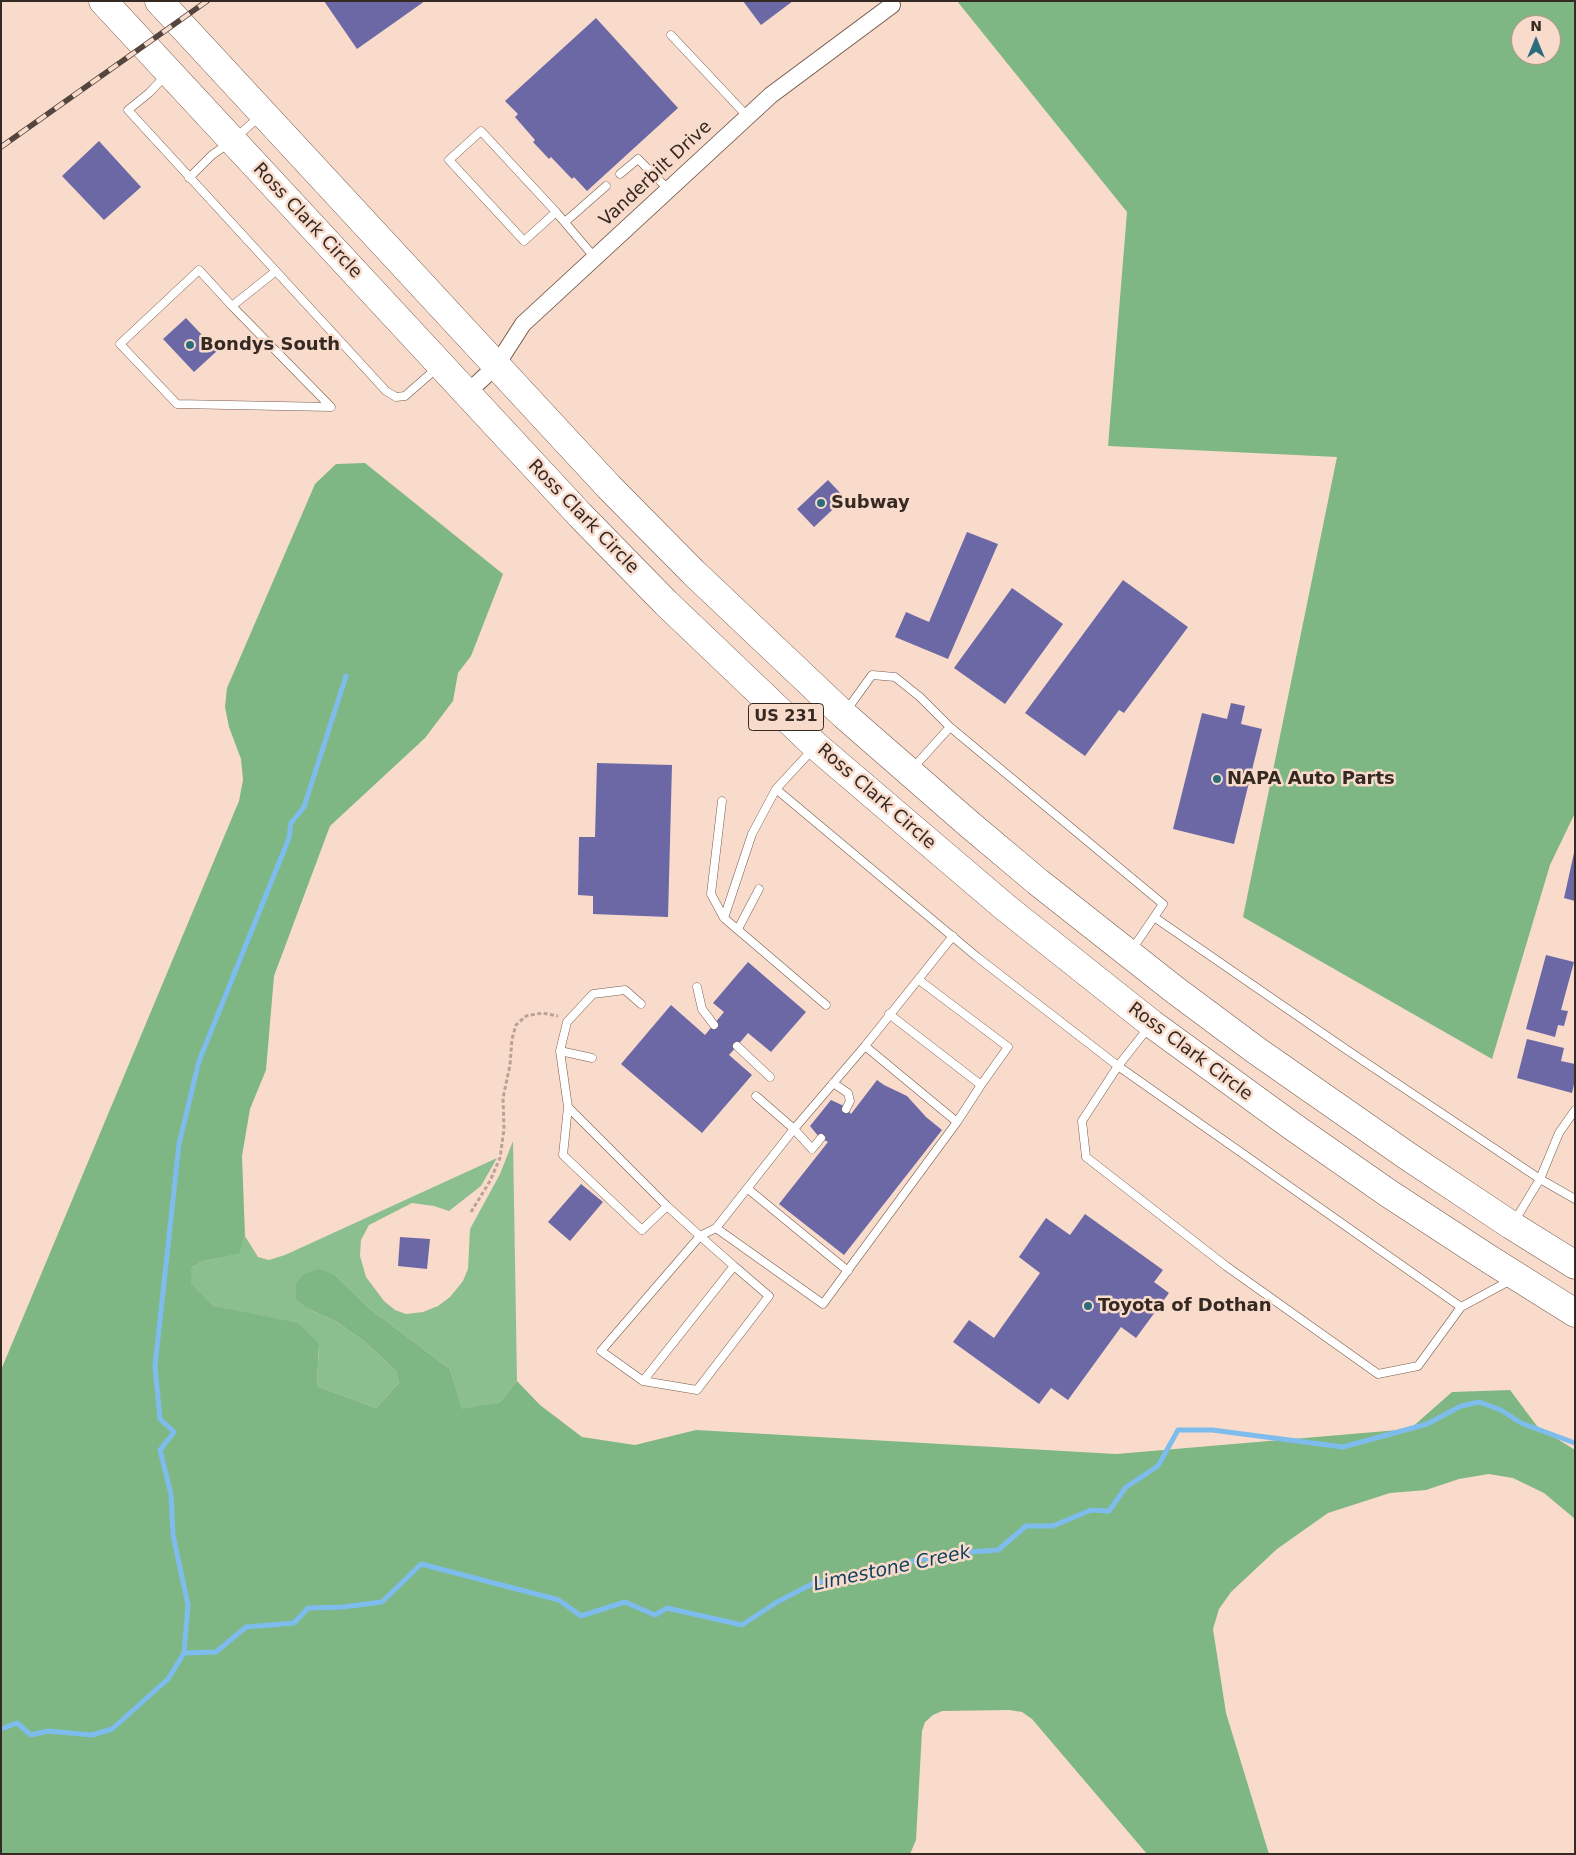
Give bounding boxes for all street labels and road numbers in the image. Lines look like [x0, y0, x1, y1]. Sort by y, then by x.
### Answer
street label: Vanderbilt Drive [595, 117, 717, 231]
street label: Ross Clark Circle [248, 159, 366, 283]
street label: Ross Clark Circle [523, 456, 643, 578]
road number: US 231 [748, 704, 824, 730]
street label: Ross Clark Circle [812, 740, 940, 854]
street label: Ross Clark Circle [1124, 998, 1256, 1106]

